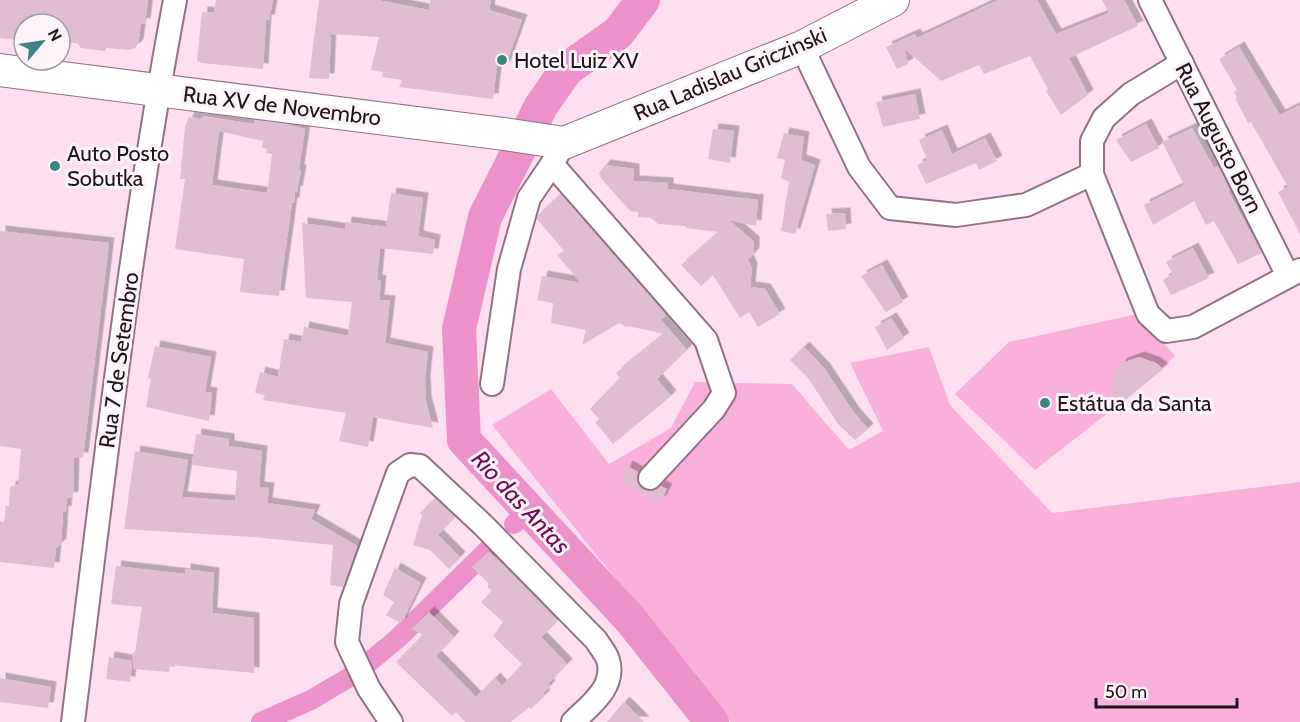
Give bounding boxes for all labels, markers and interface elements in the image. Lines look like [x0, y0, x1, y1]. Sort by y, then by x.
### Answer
north arrow [12, 12, 72, 72]
street label: Rua Ladislau Griczinski [629, 21, 831, 127]
text: N [44, 25, 66, 45]
place label: Hotel Luiz XV [514, 47, 639, 74]
marker: Hotel Luiz XV [495, 53, 509, 67]
street label: Rua Augusto Born [1169, 58, 1269, 218]
street label: Rua XV de Novembro [182, 80, 382, 132]
place label: Auto Posto Sobutka [67, 140, 169, 192]
marker: Auto Posto Sobutka [48, 159, 62, 173]
street label: Rua 7 de Setembro [93, 270, 145, 450]
place label: Estátua da Santa [1057, 390, 1212, 417]
marker: Estátua da Santa [1038, 396, 1052, 410]
water label: Rio das Antas [466, 444, 576, 560]
scale bar [1096, 671, 1237, 709]
text: 50 m [1105, 681, 1147, 703]

